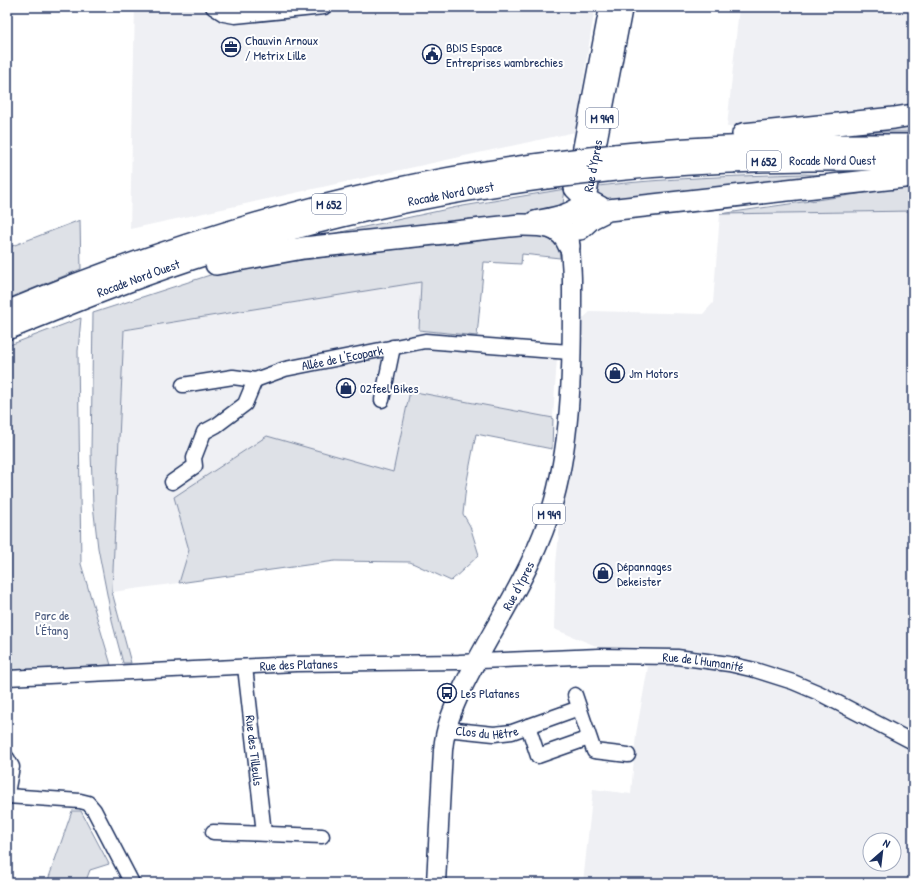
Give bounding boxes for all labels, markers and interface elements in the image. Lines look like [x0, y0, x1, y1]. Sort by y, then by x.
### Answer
place label: Chauvin Arnoux / Metrix Lille [245, 31, 319, 64]
office icon: Chauvin Arnoux / Metrix Lille [220, 36, 242, 58]
place label: BDIS Espace Entreprises wambrechies [446, 38, 563, 71]
public building icon: BDIS Espace Entreprises wambrechies [421, 43, 443, 65]
road number: M 949 [586, 108, 618, 128]
street label: Rue d'Ypres [579, 138, 606, 194]
road number: M 652 [747, 151, 781, 171]
street label: Rocade Nord Ouest [789, 151, 877, 169]
street label: Rocade Nord Ouest [406, 177, 495, 210]
road number: M 652 [312, 194, 346, 214]
street label: Rocade Nord Ouest [94, 254, 183, 301]
street label: Allée de L'Ecopark [300, 341, 385, 374]
shop icon: Jm Motors [604, 362, 626, 384]
place label: Jm Motors [629, 364, 678, 382]
shop icon: 02feel Bikes [335, 377, 357, 399]
place label: 02feel Bikes [360, 379, 418, 397]
road number: M 949 [533, 504, 565, 524]
place label: Dépannages Dekeister [617, 557, 672, 590]
street label: Rue d'Ypres [498, 558, 538, 613]
shop icon: Dépannages Dekeister [592, 562, 614, 584]
park label: Parc de l'Étang [35, 606, 69, 639]
street label: Rue de l'Humanité [662, 648, 746, 676]
street label: Rue des Platanes [259, 654, 338, 675]
bus stop icon: Les Platanes [436, 682, 458, 704]
place label: Les Platanes [461, 684, 519, 702]
street label: Rue des Tilleuls [242, 714, 268, 787]
street label: Clos du Hêtre [454, 721, 521, 743]
north arrow [862, 832, 902, 872]
text: N [881, 836, 893, 851]

